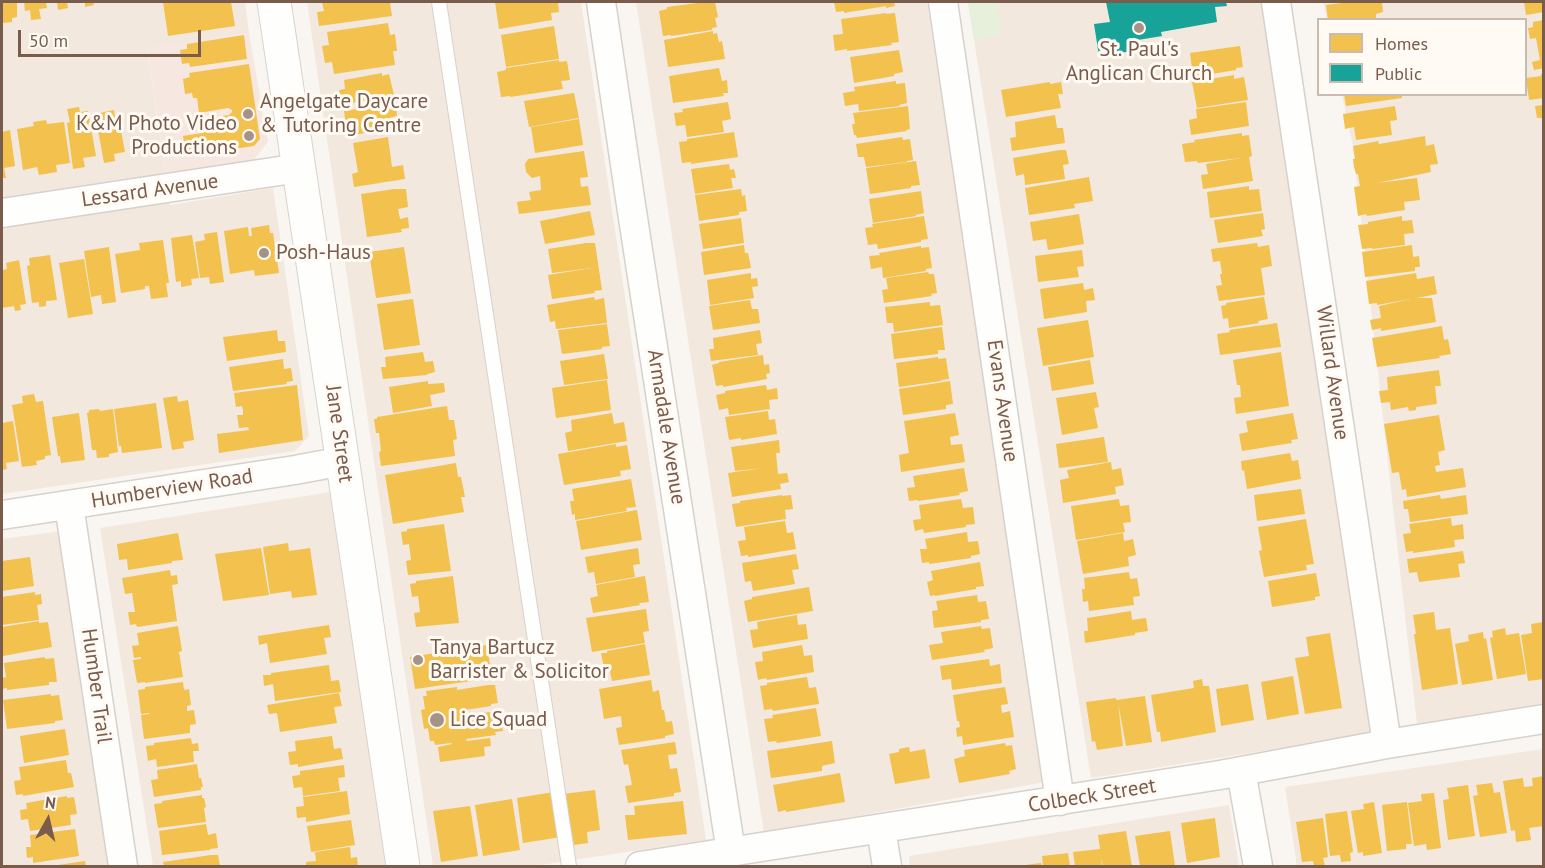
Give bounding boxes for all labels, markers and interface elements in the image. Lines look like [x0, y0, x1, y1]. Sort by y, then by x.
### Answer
scale bar [21, 18, 204, 56]
legend [1317, 18, 1527, 96]
marker: St. Paul's Anglican Church [1132, 21, 1146, 35]
text: 50 m [29, 29, 68, 52]
text: Homes [1375, 32, 1428, 55]
place label: St. Paul's Anglican Church [1066, 37, 1212, 87]
text: Public [1375, 62, 1422, 85]
place label: Angelgate Daycare & Tutoring Centre [260, 89, 428, 139]
marker: Angelgate Daycare & Tutoring Centre [241, 107, 255, 121]
place label: K&M Photo Video Productions [76, 111, 237, 161]
marker: K&M Photo Video Productions [242, 129, 256, 143]
street label: Lessard Avenue [80, 169, 220, 213]
place label: Posh-Haus [276, 240, 371, 266]
marker: Posh-Haus [257, 246, 271, 260]
street label: Willard Avenue [1310, 304, 1354, 442]
street label: Evans Avenue [981, 338, 1023, 464]
street label: Armadale Avenue [641, 348, 691, 506]
street label: Jane Street [320, 384, 358, 484]
street label: Humberview Road [89, 464, 255, 514]
street label: Humber Trail [75, 627, 117, 745]
place label: Tanya Bartucz Barrister & Solicitor [430, 635, 609, 685]
marker: Tanya Bartucz Barrister & Solicitor [411, 653, 425, 667]
place label: Lice Squad [450, 707, 547, 733]
marker: Lice Squad [428, 711, 446, 729]
street label: Colbeck Street [1026, 773, 1158, 819]
north arrow [18, 790, 78, 850]
text: N [44, 792, 57, 813]

